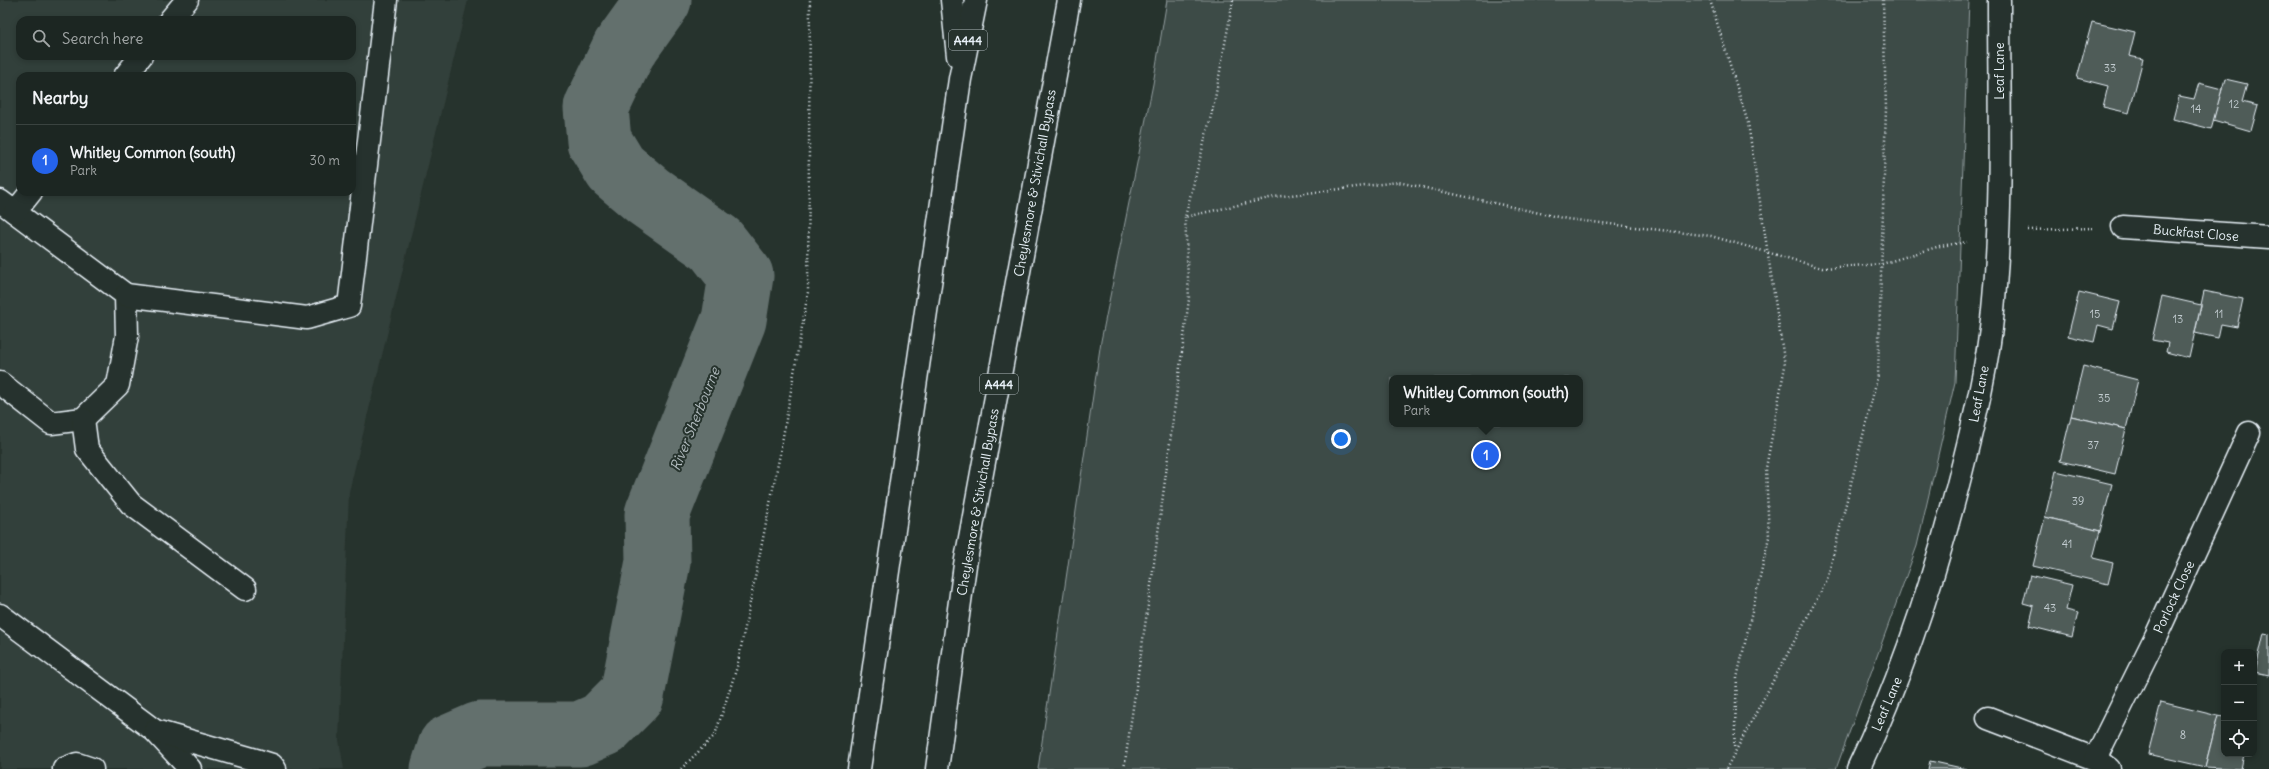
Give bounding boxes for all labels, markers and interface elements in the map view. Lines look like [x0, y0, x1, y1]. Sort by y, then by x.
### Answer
search box [16, 16, 356, 60]
icon: search [30, 27, 52, 49]
text: Search here [62, 29, 143, 48]
road number: A444 [949, 30, 987, 50]
street label: Leaf Lane [1991, 42, 2008, 100]
house number: 33 [2104, 61, 2116, 75]
text: Nearby [32, 87, 88, 109]
street label: Cheylesmore & Stivichall Bypass [1010, 88, 1060, 278]
house number: 12 [2229, 97, 2239, 111]
house number: 14 [2191, 102, 2201, 116]
text: Whitley Common (south) [70, 143, 235, 162]
text: 1 [42, 152, 48, 169]
text: 30 m [310, 152, 340, 169]
text: Park [70, 162, 97, 179]
street label: Buckfast Close [2152, 221, 2240, 245]
house number: 15 [2090, 307, 2100, 321]
house number: 11 [2215, 307, 2223, 321]
house number: 13 [2173, 312, 2183, 326]
water label: River Sherbourne [666, 363, 724, 473]
street label: Leaf Lane [1965, 364, 1993, 424]
road number: A444 [980, 374, 1018, 394]
popup [1389, 375, 1583, 427]
text: Whitley Common (south) [1403, 383, 1569, 402]
house number: 35 [2098, 391, 2110, 405]
text: Park [1403, 402, 1430, 419]
street label: Cheylesmore & Stivichall Bypass [953, 407, 1003, 597]
your location [1331, 429, 1351, 449]
house number: 37 [2087, 438, 2099, 452]
pin: 1 [1473, 440, 1499, 470]
house number: 39 [2072, 494, 2084, 508]
house number: 41 [2062, 537, 2072, 551]
street label: Porlock Close [2150, 558, 2198, 636]
house number: 43 [2044, 601, 2056, 615]
map controls [2221, 649, 2257, 757]
button: + [2221, 649, 2257, 685]
street label: Leaf Lane [1868, 674, 1906, 734]
button: − [2221, 685, 2257, 721]
button: locate [2221, 721, 2257, 757]
house number: 8 [2180, 728, 2186, 742]

